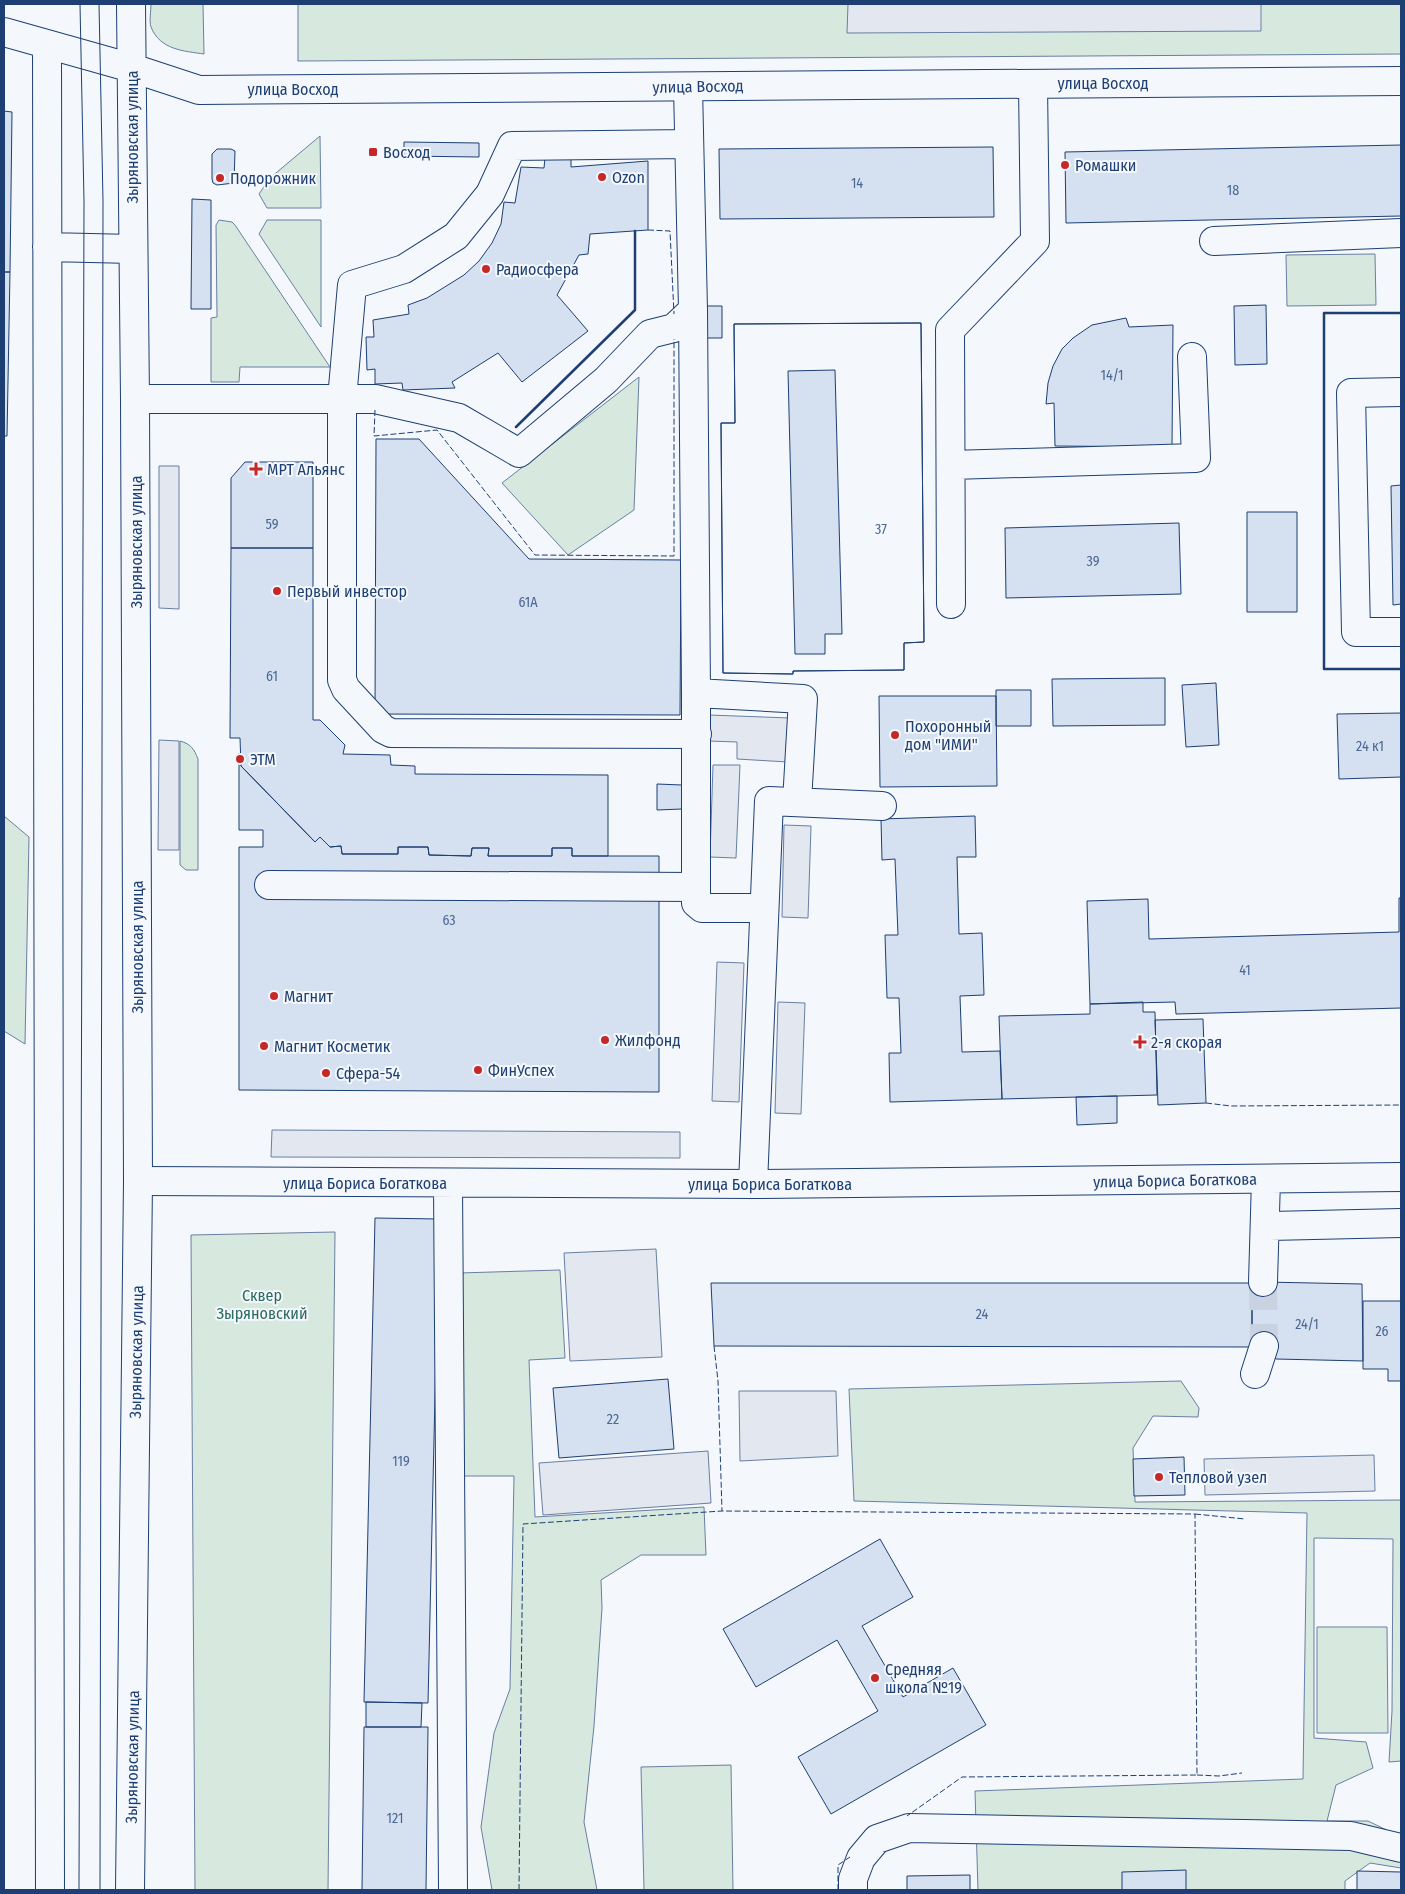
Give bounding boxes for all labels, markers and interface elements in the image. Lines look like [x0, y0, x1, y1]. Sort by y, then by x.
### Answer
street label: Зыряновская улица [123, 70, 142, 204]
street label: улица Восход [1057, 74, 1149, 93]
street label: улица Восход [652, 76, 744, 97]
street label: улица Восход [247, 80, 339, 99]
place label: Восход [383, 143, 430, 162]
marker: Восход [367, 146, 379, 158]
place label: Ромашки [1075, 156, 1136, 175]
marker: Ромашки [1059, 159, 1071, 171]
place label: Ozon [612, 168, 645, 187]
place label: Подорожник [230, 169, 316, 188]
marker: Ozon [596, 171, 608, 183]
marker: Подорожник [214, 172, 226, 184]
house number: 14 [851, 175, 863, 192]
house number: 18 [1227, 182, 1239, 199]
place label: Радиосфера [496, 260, 579, 279]
marker: Радиосфера [480, 263, 492, 275]
house number: 14/1 [1100, 367, 1124, 384]
place label: МРТ Альянс [267, 460, 345, 479]
marker: МРТ Альянс [249, 462, 263, 476]
street label: Зыряновская улица [127, 475, 146, 609]
house number: 59 [265, 516, 279, 533]
house number: 37 [875, 521, 887, 538]
house number: 39 [1087, 553, 1100, 570]
place label: Первый инвестор [287, 582, 407, 601]
marker: Первый инвестор [271, 585, 283, 597]
house number: 61А [518, 594, 538, 611]
house number: 61 [266, 668, 278, 685]
place label: Похоронный дом "ИМИ" [905, 717, 991, 754]
marker: Похоронный дом "ИМИ" [889, 729, 901, 741]
house number: 24 к1 [1356, 738, 1384, 755]
place label: ЭТМ [250, 750, 276, 769]
marker: ЭТМ [234, 753, 246, 765]
street label: Зыряновская улица [128, 880, 147, 1014]
house number: 63 [442, 912, 456, 929]
house number: 41 [1239, 962, 1251, 979]
place label: Магнит [284, 987, 334, 1006]
marker: Магнит [268, 990, 280, 1002]
place label: Жилфонд [615, 1031, 680, 1050]
place label: 2-я скорая [1151, 1033, 1222, 1052]
marker: Жилфонд [599, 1034, 611, 1046]
marker: 2-я скорая [1133, 1035, 1147, 1049]
place label: Магнит Косметик [274, 1037, 391, 1056]
marker: Магнит Косметик [258, 1040, 270, 1052]
place label: ФинУспех [488, 1061, 554, 1080]
place label: Сфера-54 [336, 1064, 401, 1083]
marker: ФинУспех [472, 1064, 484, 1076]
marker: Сфера-54 [320, 1067, 332, 1079]
street label: улица Бориса Богаткова [1093, 1170, 1257, 1191]
street label: улица Бориса Богаткова [283, 1174, 447, 1193]
street label: улица Бориса Богаткова [688, 1175, 852, 1194]
street label: Зыряновская улица [126, 1285, 147, 1419]
park label: Cквер Зыряновский [217, 1286, 308, 1323]
house number: 24 [976, 1306, 989, 1323]
house number: 24/1 [1295, 1316, 1319, 1333]
house number: 26 [1375, 1323, 1389, 1340]
house number: 22 [607, 1411, 619, 1428]
house number: 119 [392, 1453, 410, 1470]
place label: Тепловой узел [1169, 1468, 1267, 1487]
marker: Тепловой узел [1153, 1471, 1165, 1483]
place label: Средняя школа №19 [885, 1660, 962, 1697]
marker: Средняя школа №19 [869, 1672, 881, 1684]
street label: Зыряновская улица [122, 1690, 143, 1824]
house number: 121 [387, 1810, 403, 1827]

